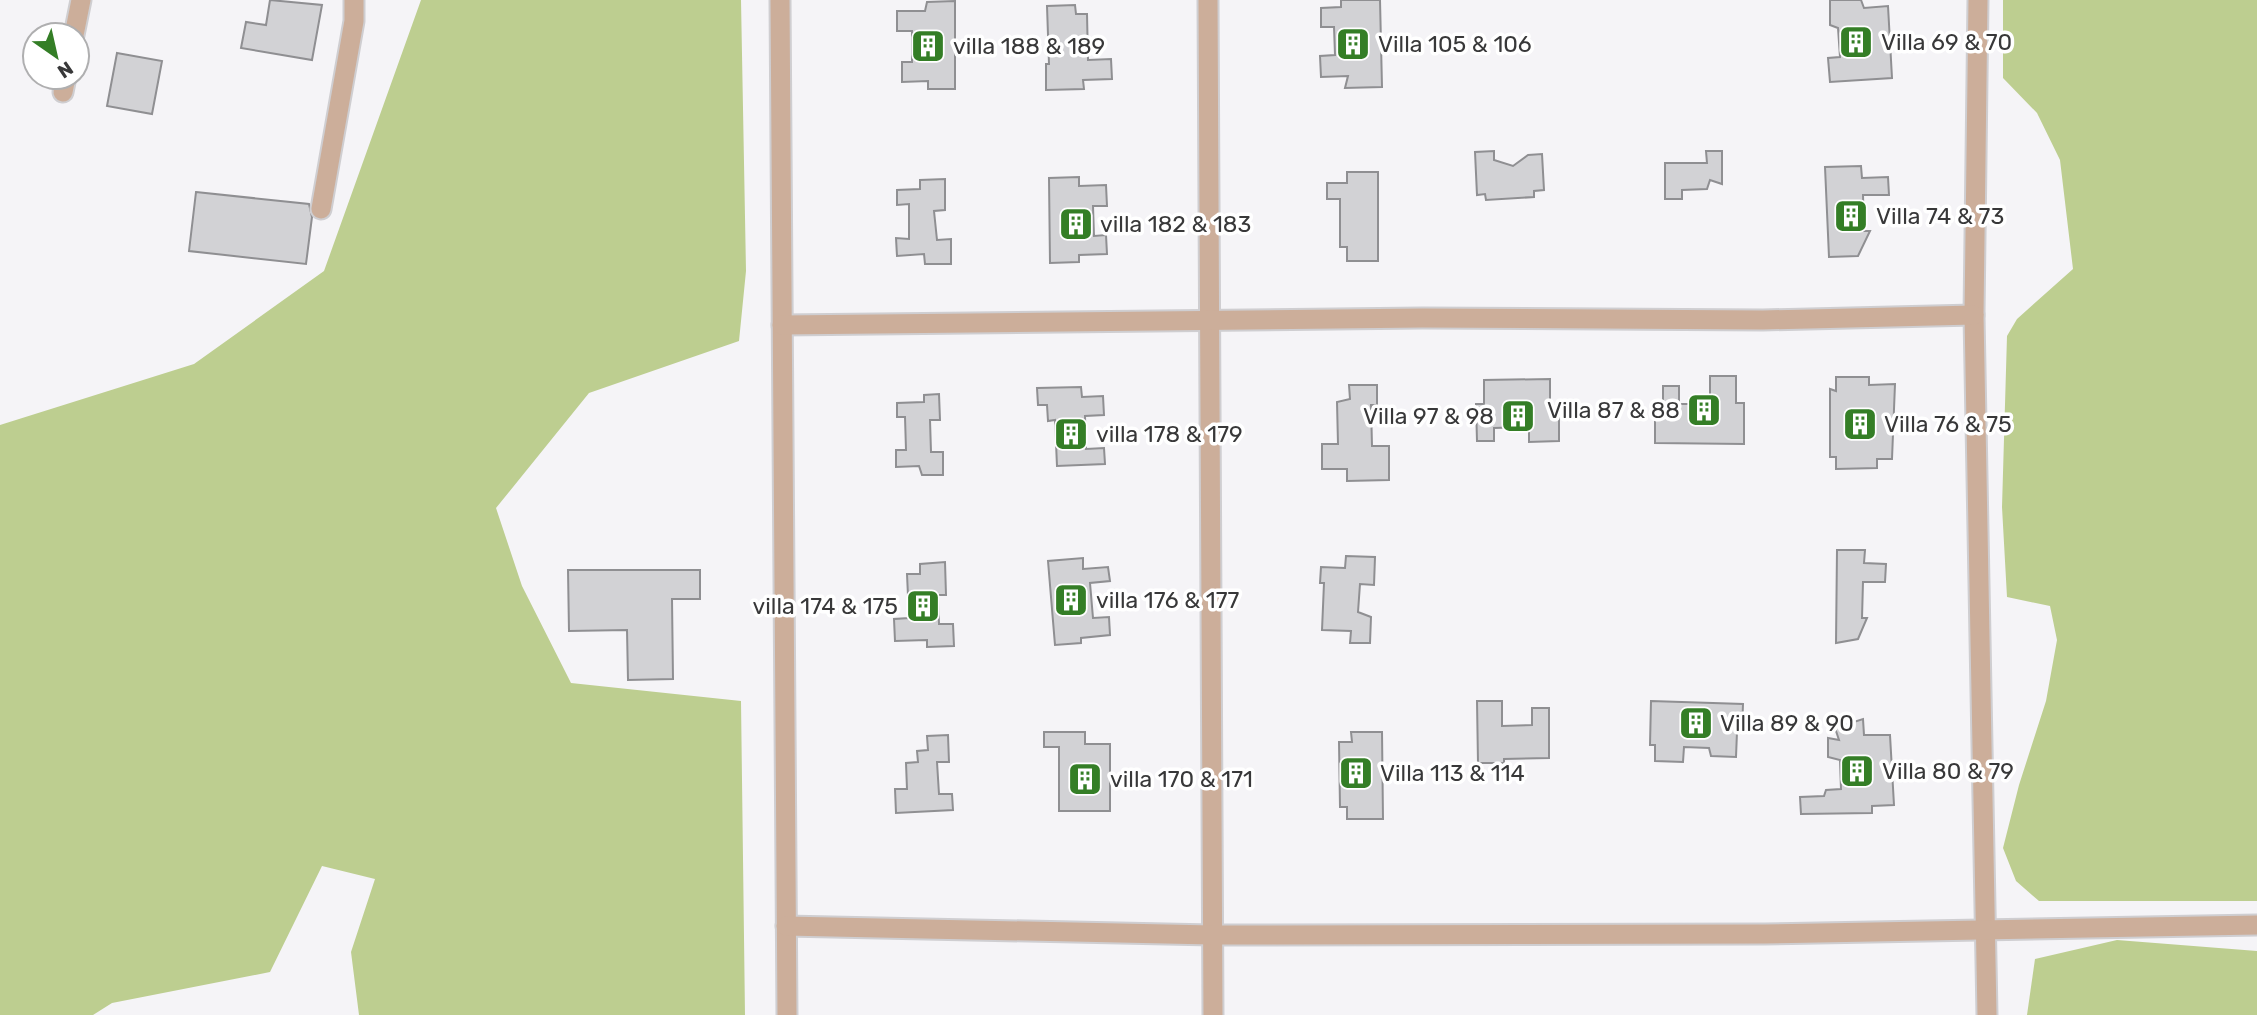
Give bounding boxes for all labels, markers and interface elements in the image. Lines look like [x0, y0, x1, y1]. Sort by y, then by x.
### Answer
north arrow [21, 21, 91, 91]
building icon: Villa 69 & 70 [1837, 23, 1875, 61]
building icon: Villa 105 & 106 [1334, 25, 1372, 63]
building icon: villa 188 & 189 [909, 27, 947, 65]
place label: Villa 69 & 70 [1881, 28, 2012, 56]
place label: Villa 105 & 106 [1378, 30, 1532, 58]
place label: villa 188 & 189 [953, 32, 1105, 60]
text: N [53, 56, 77, 83]
building icon: Villa 74 & 73 [1832, 197, 1870, 235]
place label: Villa 74 & 73 [1876, 202, 2004, 230]
building icon: villa 182 & 183 [1057, 205, 1095, 243]
place label: villa 182 & 183 [1100, 210, 1251, 238]
building icon: Villa 87 & 88 [1685, 391, 1723, 429]
place label: Villa 87 & 88 [1547, 396, 1680, 424]
building icon: Villa 97 & 98 [1499, 397, 1537, 435]
place label: Villa 97 & 98 [1363, 402, 1494, 430]
building icon: Villa 76 & 75 [1841, 405, 1879, 443]
place label: Villa 76 & 75 [1884, 410, 2012, 438]
building icon: villa 178 & 179 [1052, 415, 1090, 453]
place label: villa 178 & 179 [1096, 420, 1243, 448]
building icon: villa 176 & 177 [1052, 581, 1090, 619]
place label: villa 176 & 177 [1096, 586, 1239, 614]
building icon: villa 174 & 175 [904, 587, 942, 625]
place label: villa 174 & 175 [753, 592, 898, 620]
building icon: Villa 89 & 90 [1677, 704, 1715, 742]
place label: Villa 89 & 90 [1720, 709, 1854, 737]
building icon: Villa 80 & 79 [1838, 752, 1876, 790]
building icon: Villa 113 & 114 [1337, 754, 1375, 792]
place label: Villa 80 & 79 [1882, 757, 2014, 785]
place label: Villa 113 & 114 [1380, 759, 1525, 787]
building icon: villa 170 & 171 [1066, 760, 1104, 798]
place label: villa 170 & 171 [1110, 765, 1253, 793]

